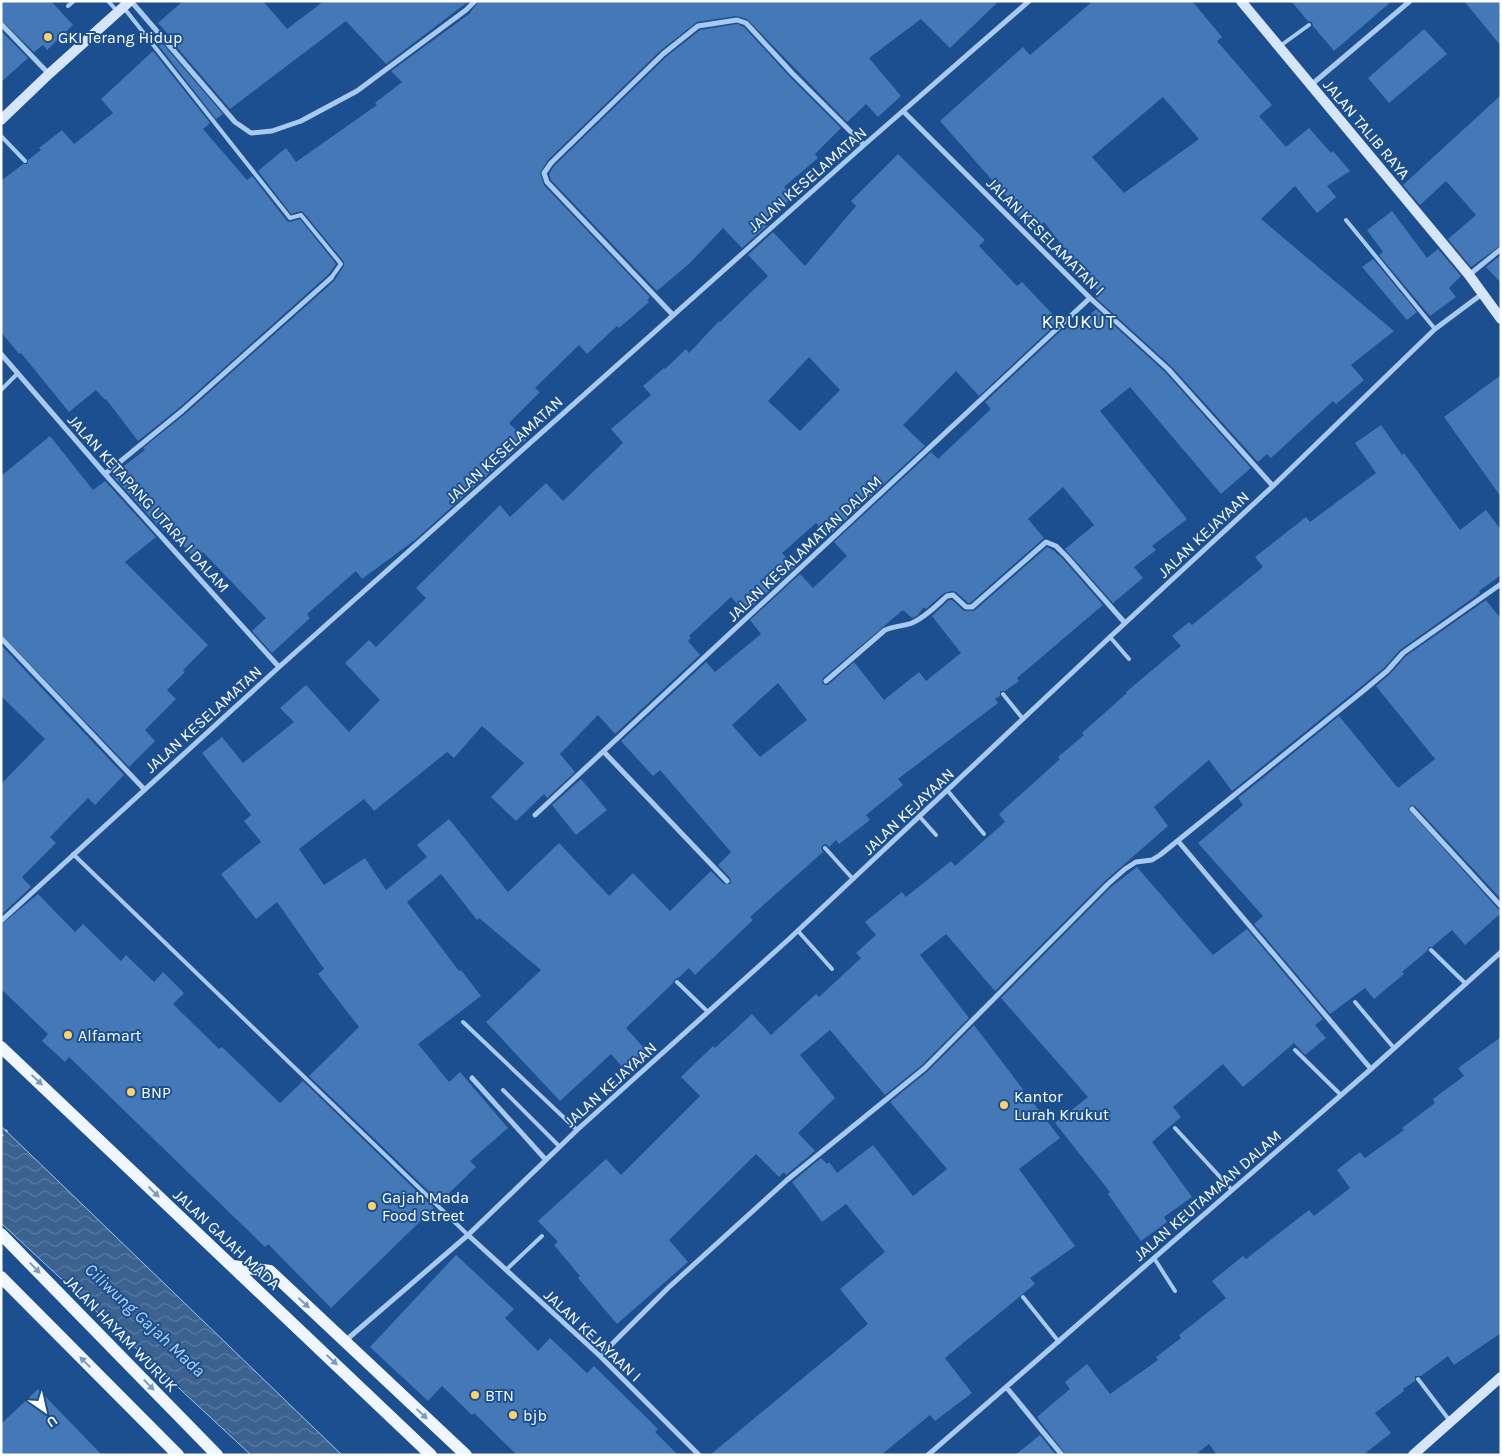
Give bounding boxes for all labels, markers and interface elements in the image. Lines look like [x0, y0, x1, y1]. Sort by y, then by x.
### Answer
place label: GKI Terang Hidup [58, 28, 182, 47]
marker: GKI Terang Hidup [42, 31, 54, 43]
street label: JALAN TALIB RAYA [1319, 75, 1414, 183]
street label: JALAN KESELAMATAN [744, 123, 870, 236]
street label: JALAN KESELAMATAN I [983, 173, 1109, 299]
district label: KRUKUT [1041, 311, 1117, 333]
street label: JALAN KESELAMATAN [442, 392, 567, 507]
street label: JALAN KETAPANG UTARA I DALAM [64, 410, 234, 596]
street label: JALAN KESALAMATAN DALAM [723, 472, 886, 625]
street label: JALAN KEJAYAAN [1154, 487, 1253, 582]
street label: JALAN KESELAMATAN [141, 662, 266, 777]
street label: JALAN KEJAYAAN [859, 764, 958, 859]
place label: Alfamart [78, 1026, 142, 1045]
marker: Alfamart [62, 1029, 74, 1041]
street label: JALAN KEJAYAAN [560, 1038, 661, 1131]
one-way arrow [30, 1074, 42, 1086]
place label: BNP [141, 1083, 171, 1102]
marker: BNP [125, 1086, 137, 1098]
place label: Kantor Lurah Krukut [1014, 1087, 1109, 1124]
marker: Kantor Lurah Krukut [998, 1099, 1010, 1111]
street label: JALAN KEUTAMAAN DALAM [1130, 1126, 1285, 1265]
street label: JALAN GAJAH MADA [169, 1185, 284, 1294]
one-way arrow [148, 1186, 160, 1198]
place label: Gajah Mada Food Street [382, 1188, 469, 1225]
marker: Gajah Mada Food Street [366, 1200, 378, 1212]
water label: Ciliwung Gajah Mada [80, 1258, 210, 1382]
one-way arrow [29, 1262, 41, 1274]
street label: JALAN HAYAM WURUK [60, 1271, 182, 1396]
street label: JALAN KEJAYAAN I [540, 1285, 645, 1385]
one-way arrow [297, 1297, 309, 1309]
one-way arrow [325, 1354, 337, 1366]
one-way arrow [80, 1357, 92, 1369]
one-way arrow [143, 1378, 155, 1390]
north arrow [20, 1386, 70, 1436]
place label: BTN [485, 1386, 514, 1405]
marker: BTN [469, 1389, 481, 1401]
place label: bjb [523, 1406, 547, 1425]
one-way arrow [416, 1408, 428, 1420]
marker: bjb [507, 1409, 519, 1421]
text: U [43, 1412, 61, 1431]

